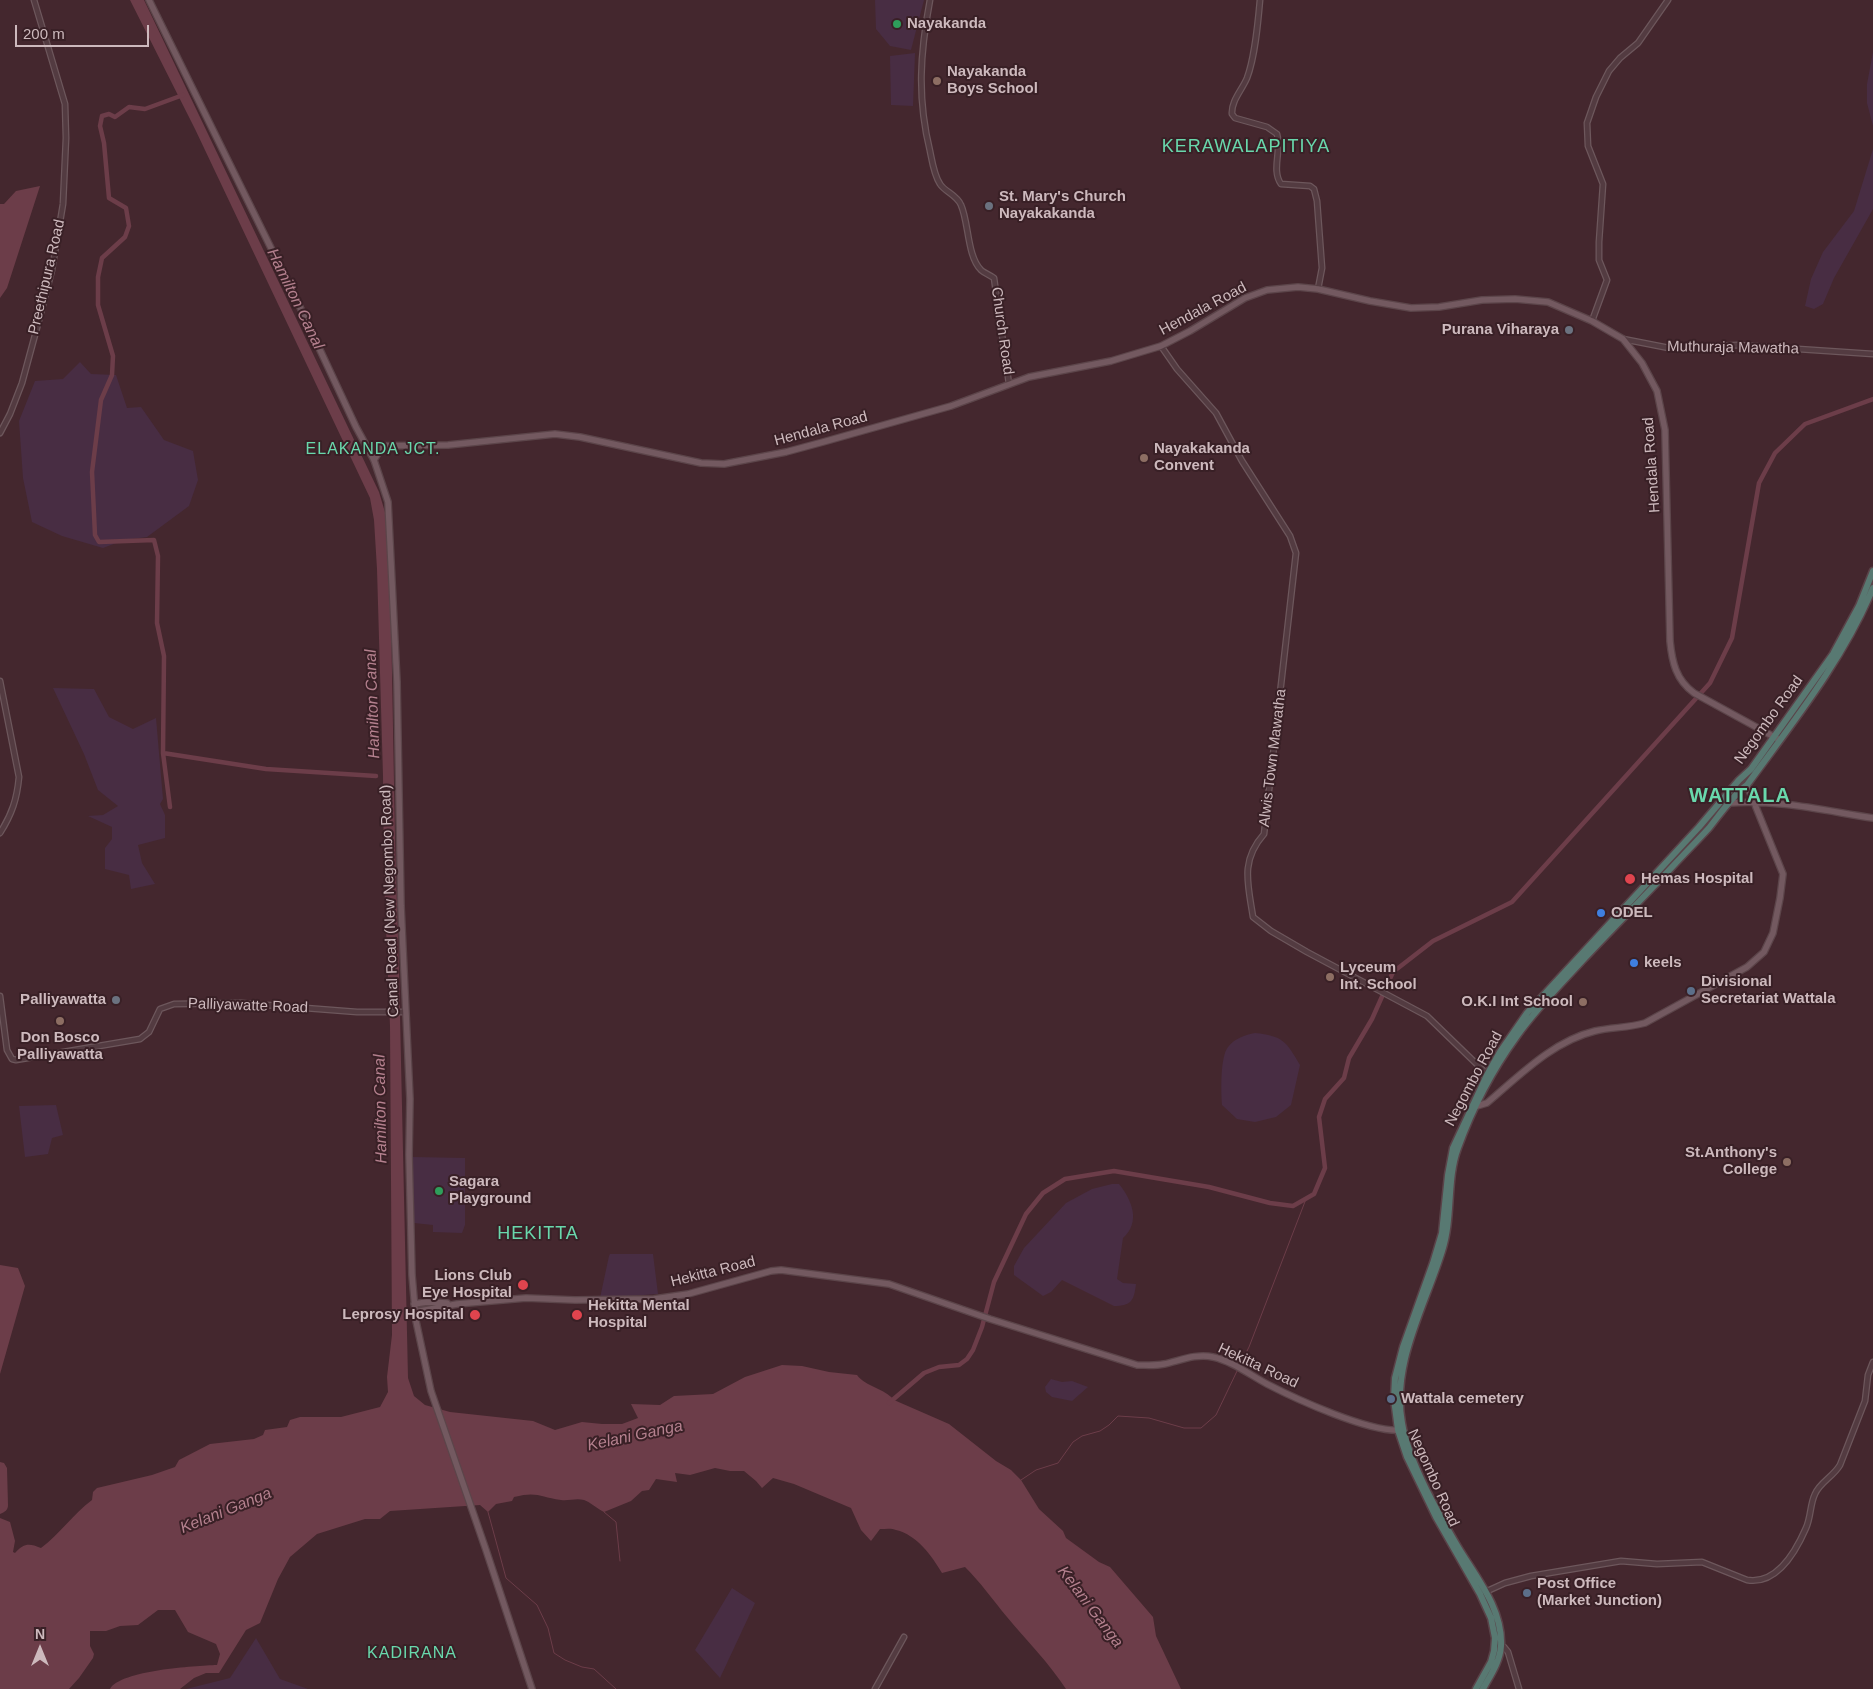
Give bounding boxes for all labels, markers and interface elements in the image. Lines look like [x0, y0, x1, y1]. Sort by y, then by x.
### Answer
scale bar [18, 15, 151, 47]
place label: Nayakanda [907, 15, 986, 33]
marker: Nayakanda [891, 18, 903, 30]
text: 200 m [23, 25, 65, 42]
place label: Nayakanda Boys School [947, 63, 1038, 98]
marker: Nayakanda Boys School [931, 75, 943, 87]
district label: KERAWALAPITIYA [1160, 136, 1332, 158]
place label: St. Mary's Church Nayakakanda [999, 188, 1126, 223]
marker: St. Mary's Church Nayakakanda [983, 200, 995, 212]
street label: Preethipura Road [25, 218, 69, 336]
water label: Hamilton Canal [262, 246, 328, 352]
street label: Hendala Road [1156, 279, 1250, 339]
street label: Church Road [987, 286, 1017, 376]
place label: Purana Viharaya [1442, 321, 1559, 339]
marker: Purana Viharaya [1563, 324, 1575, 336]
street label: Muthuraja Mawatha [1667, 338, 1799, 358]
street label: Hendala Road [772, 408, 870, 450]
street label: Hendala Road [1640, 417, 1664, 513]
district label: ELAKANDA JCT. [304, 440, 442, 460]
place label: Nayakakanda Convent [1154, 440, 1250, 475]
marker: Nayakakanda Convent [1138, 452, 1150, 464]
water label: Hamilton Canal [361, 649, 385, 759]
street label: Negombo Road [1731, 672, 1807, 768]
street label: Alwis Town Mawatha [1256, 688, 1290, 828]
street label: Canal Road (New Negombo Road) [377, 784, 403, 1018]
district label: WATTALA [1688, 784, 1792, 808]
place label: Hemas Hospital [1641, 870, 1754, 888]
marker: Hemas Hospital [1623, 872, 1637, 886]
place label: ODEL [1611, 904, 1653, 922]
marker: ODEL [1595, 907, 1607, 919]
place label: keels [1644, 954, 1682, 972]
marker: keels [1628, 957, 1640, 969]
place label: Lyceum Int. School [1340, 959, 1417, 994]
marker: Lyceum Int. School [1324, 971, 1336, 983]
place label: Divisional Secretariat Wattala [1701, 973, 1836, 1008]
marker: Divisional Secretariat Wattala [1685, 985, 1697, 997]
place label: Palliyawatta [20, 991, 106, 1009]
place label: O.K.I Int School [1461, 993, 1573, 1011]
marker: Palliyawatta [110, 994, 122, 1006]
street label: Palliyawatte Road [188, 995, 308, 1017]
marker: O.K.I Int School [1577, 996, 1589, 1008]
marker: Don Bosco Palliyawatta [54, 1015, 66, 1027]
street label: Negombo Road [1441, 1028, 1507, 1130]
place label: Don Bosco Palliyawatta [17, 1029, 103, 1064]
water label: Hamilton Canal [370, 1054, 392, 1164]
place label: St.Anthony's College [1685, 1144, 1777, 1179]
marker: St.Anthony's College [1781, 1156, 1793, 1168]
place label: Sagara Playground [449, 1173, 532, 1208]
marker: Sagara Playground [433, 1185, 445, 1197]
district label: HEKITTA [496, 1223, 580, 1245]
street label: Hekitta Road [669, 1253, 757, 1291]
place label: Lions Club Eye Hospital [422, 1267, 512, 1302]
marker: Lions Club Eye Hospital [516, 1278, 530, 1292]
place label: Hekitta Mental Hospital [588, 1297, 690, 1332]
place label: Leprosy Hospital [342, 1306, 464, 1324]
marker: Leprosy Hospital [468, 1308, 482, 1322]
marker: Hekitta Mental Hospital [570, 1308, 584, 1322]
street label: Hekitta Road [1215, 1340, 1301, 1392]
place label: Wattala cemetery [1401, 1390, 1524, 1408]
marker: Wattala cemetery [1385, 1393, 1397, 1405]
water label: Kelani Ganga [586, 1417, 684, 1455]
street label: Negombo Road [1403, 1426, 1463, 1530]
water label: Kelani Ganga [177, 1484, 275, 1538]
water label: Kelani Ganga [1053, 1563, 1127, 1651]
place label: Post Office (Market Junction) [1537, 1575, 1662, 1610]
marker: Post Office (Market Junction) [1521, 1587, 1533, 1599]
north arrow [15, 1624, 65, 1674]
text: N [35, 1626, 45, 1642]
district label: KADIRANA [366, 1644, 458, 1664]

